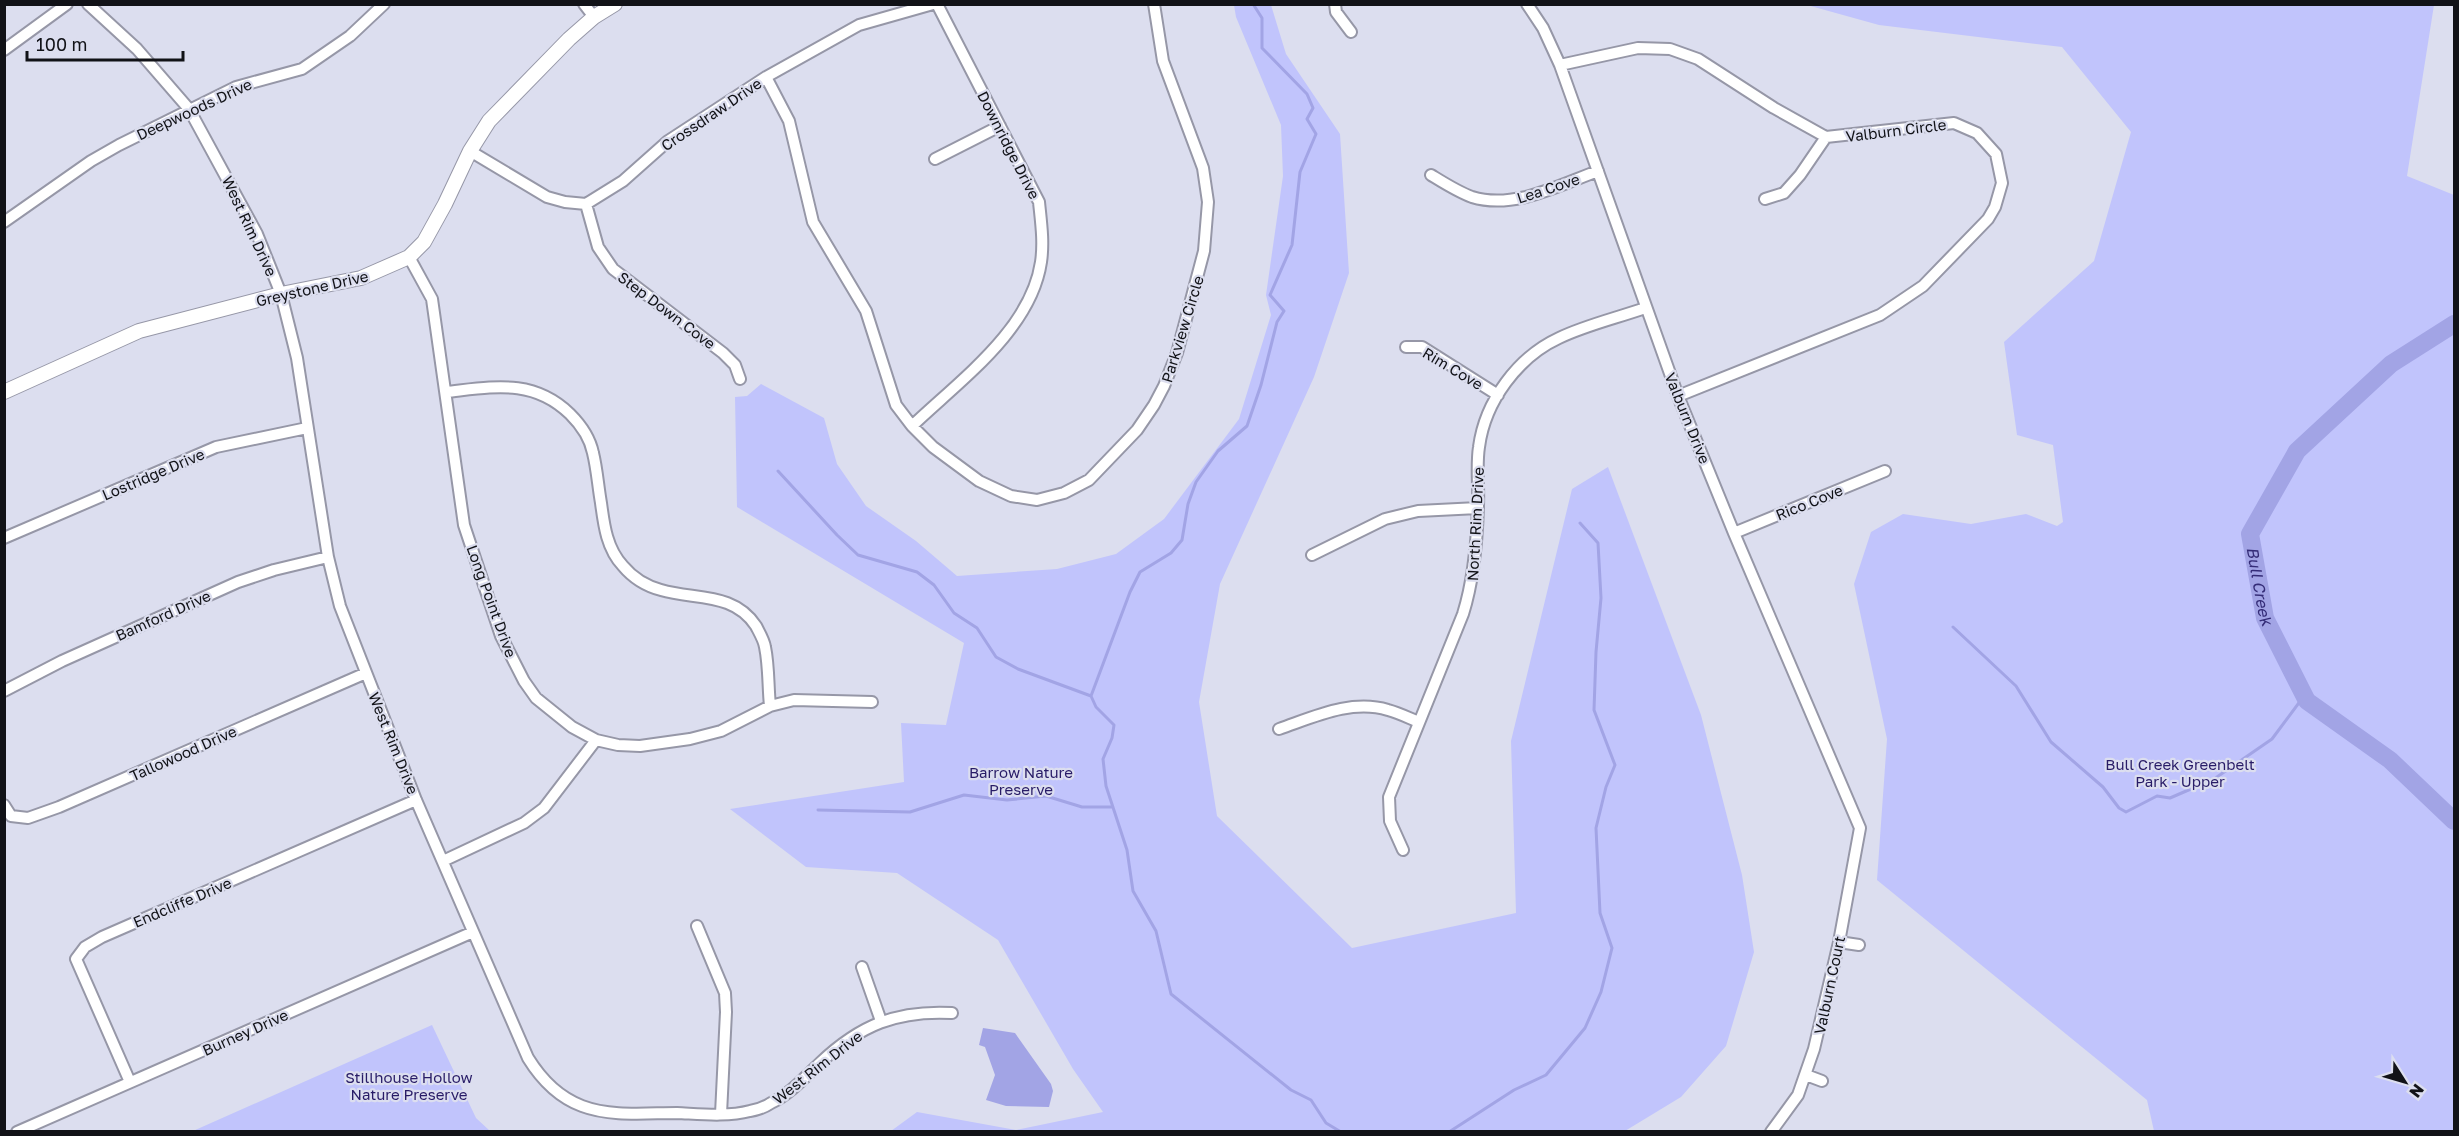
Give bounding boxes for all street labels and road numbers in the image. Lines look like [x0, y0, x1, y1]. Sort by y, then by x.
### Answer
street label: Deepwoods Drive [134, 74, 255, 144]
street label: Crossdraw Drive [657, 74, 765, 154]
street label: Downridge Drive [974, 88, 1044, 202]
street label: Valburn Circle [1845, 115, 1948, 145]
street label: Lea Cove [1514, 169, 1582, 207]
street label: West Rim Drive [219, 173, 281, 279]
street label: Greystone Drive [254, 266, 370, 310]
street label: Step Down Cove [615, 268, 719, 353]
street label: Parkview Circle [1157, 273, 1207, 385]
street label: Rim Cove [1420, 343, 1487, 393]
street label: Valburn Drive [1662, 370, 1715, 466]
street label: Lostridge Drive [99, 444, 207, 504]
street label: North Rim Drive [1463, 466, 1487, 581]
street label: Rico Cove [1773, 480, 1845, 524]
street label: Long Point Drive [463, 542, 521, 660]
street label: Bamford Drive [113, 586, 214, 644]
street label: West Rim Drive [365, 689, 423, 797]
street label: Tallowood Drive [127, 721, 239, 785]
street label: Endcliffe Drive [130, 873, 234, 931]
street label: Valburn Court [1810, 934, 1848, 1036]
street label: Burney Drive [199, 1005, 291, 1059]
street label: West Rim Drive [769, 1026, 866, 1108]

